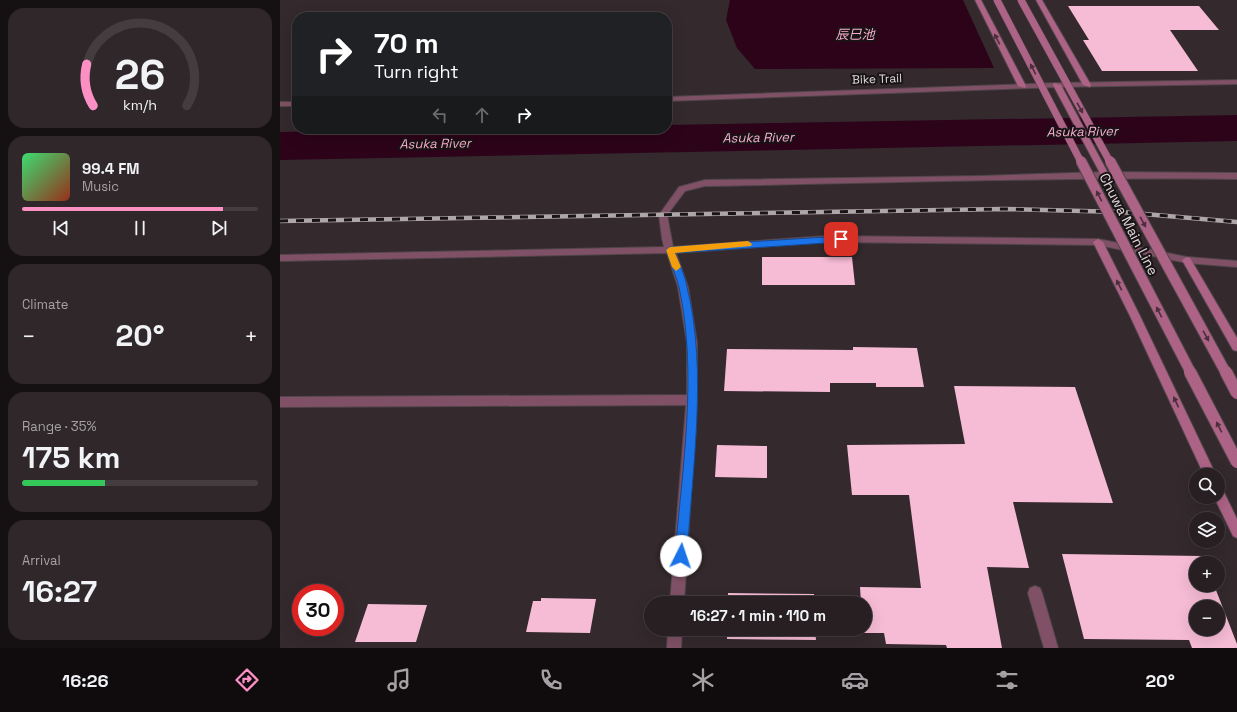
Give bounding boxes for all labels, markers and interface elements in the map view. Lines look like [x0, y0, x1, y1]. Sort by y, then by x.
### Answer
text: 70 m [374, 25, 439, 61]
water label: 辰巳池 [835, 26, 876, 43]
icon: right [308, 28, 360, 80]
one-way arrow [994, 33, 1001, 45]
text: 26 [115, 48, 165, 101]
text: Turn right [374, 60, 458, 83]
one-way arrow [1029, 63, 1036, 74]
street label: Bike Trail [852, 70, 902, 88]
text: km/h [123, 96, 157, 114]
one-way arrow [1077, 102, 1084, 114]
icon: left [429, 104, 451, 126]
icon: ahead [471, 104, 493, 126]
icon: right [513, 104, 535, 126]
water label: Asuka River [1046, 122, 1120, 141]
water label: Asuka River [722, 128, 796, 147]
water label: Asuka River [399, 134, 473, 153]
text: 99.4 FM [82, 159, 139, 178]
street label: Chuwa Main Line [1095, 170, 1163, 278]
text: Music [82, 178, 119, 195]
one-way arrow [1096, 191, 1102, 202]
one-way arrow [1140, 216, 1146, 228]
icon: previous [50, 217, 72, 239]
icon: pause [129, 217, 151, 239]
icon: next [208, 217, 230, 239]
pin [824, 222, 858, 256]
icon: arrive [830, 228, 852, 250]
one-way arrow [1116, 279, 1122, 290]
text: Climate [22, 296, 68, 313]
one-way arrow [1156, 306, 1162, 317]
text: 20° [115, 316, 165, 355]
text: − [22, 322, 36, 350]
text: + [244, 322, 258, 350]
one-way arrow [1202, 330, 1209, 342]
one-way arrow [1173, 396, 1179, 407]
text: Range · 35% [22, 418, 96, 435]
one-way arrow [1216, 421, 1222, 433]
text: 175 km [22, 438, 120, 477]
map controls [1189, 468, 1225, 636]
button: search [1189, 468, 1225, 504]
button: layers [1189, 512, 1225, 548]
position arrow [660, 535, 702, 577]
text: Arrival [22, 552, 61, 569]
button: + [1189, 556, 1225, 592]
text: 16:27 [22, 572, 97, 611]
speed limit sign: 30 [292, 584, 344, 636]
button: − [1189, 600, 1225, 636]
text: 16:27 · 1 min · 110 m [690, 606, 826, 625]
icon: directions [233, 666, 261, 694]
icon: music [385, 666, 413, 694]
icon: phone [537, 666, 565, 694]
icon: climate [689, 666, 717, 694]
icon: car [841, 666, 869, 694]
icon: filters [993, 666, 1021, 694]
text: 16:26 [62, 669, 109, 692]
text: 20° [1145, 669, 1175, 692]

